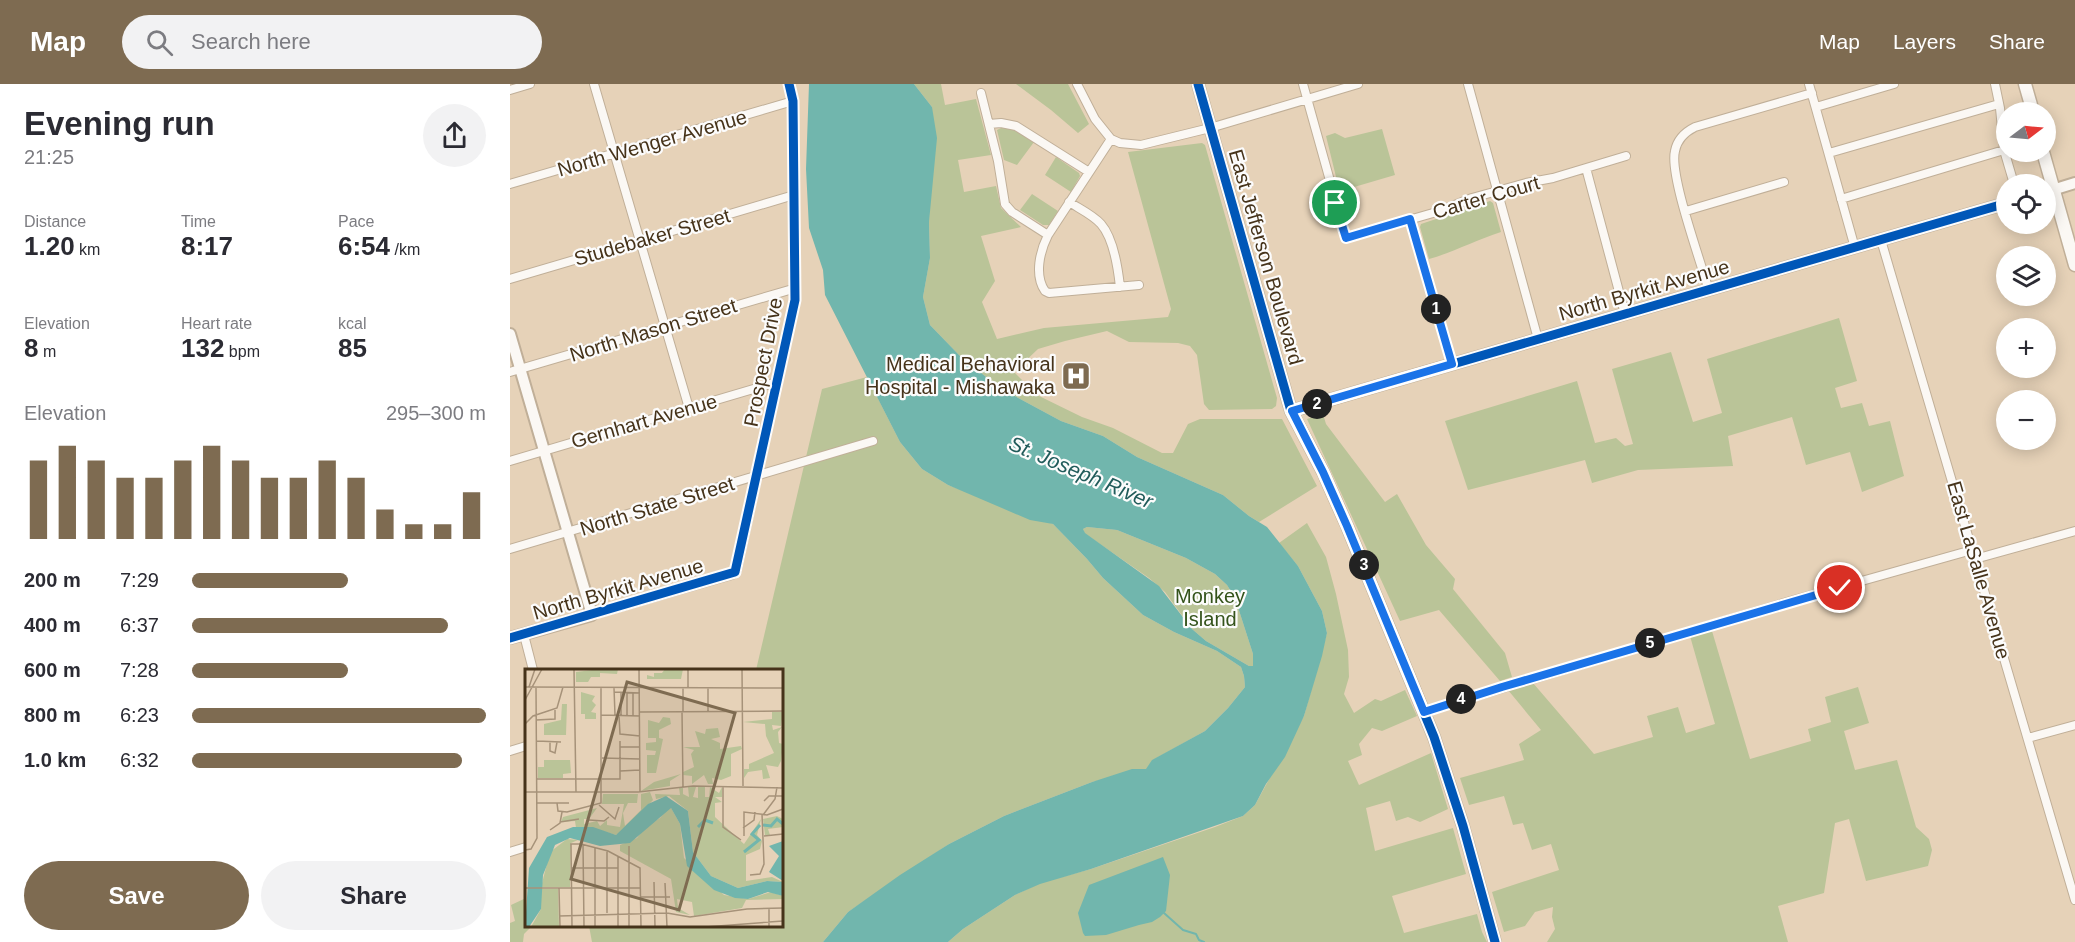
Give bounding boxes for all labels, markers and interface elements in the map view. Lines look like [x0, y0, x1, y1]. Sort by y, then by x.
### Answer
search box [122, 15, 542, 69]
text: Map [30, 26, 86, 57]
icon: search [143, 26, 176, 59]
text: Search here [191, 29, 311, 54]
text: Map [1819, 30, 1860, 53]
text: Layers [1893, 30, 1956, 53]
text: Share [1989, 30, 2045, 53]
north arrow [1996, 102, 2056, 162]
map controls [1996, 102, 2056, 450]
button: share [423, 104, 486, 167]
text: Evening run [24, 105, 215, 142]
street label: North Wenger Avenue [555, 105, 749, 181]
text: 21:25 [24, 146, 74, 168]
street label: East Jefferson Boulevard [1225, 147, 1307, 367]
street label: Carter Court [1430, 171, 1542, 223]
button: locate [1996, 174, 2056, 234]
pin [1309, 177, 1360, 228]
icon: arrive [1318, 186, 1351, 219]
street label: Studebaker Street [571, 204, 733, 270]
text: Distance [24, 213, 86, 230]
text: Time [181, 213, 216, 230]
text: Pace [338, 213, 374, 230]
text: 1.20 [24, 231, 75, 261]
text: 8:17 [181, 231, 233, 261]
text: 6:54 [338, 231, 390, 261]
text: km [75, 241, 100, 258]
text: /km [390, 241, 420, 258]
button: layers [1996, 246, 2056, 306]
street label: North Byrkit Avenue [1556, 255, 1732, 325]
street label: North Mason Street [567, 294, 740, 366]
pin: 1 [1421, 294, 1451, 324]
street label: Prospect Drive [740, 296, 786, 428]
text: 1 [1432, 300, 1440, 317]
text: Elevation [24, 315, 90, 332]
text: Heart rate [181, 315, 252, 332]
text: kcal [338, 315, 366, 332]
button: + [1996, 318, 2056, 378]
text: 8 [24, 333, 38, 363]
text: 132 [181, 333, 224, 363]
text: 85 [338, 333, 367, 363]
text: m [38, 343, 56, 360]
text: bpm [224, 343, 260, 360]
place label: Medical Behavioral Hospital - Mishawaka [865, 353, 1056, 398]
hospital icon: Medical Behavioral Hospital - Mishawaka [1060, 360, 1092, 392]
pin: 2 [1302, 389, 1332, 419]
street label: Gernhart Avenue [568, 390, 720, 452]
button: − [1996, 390, 2056, 450]
text: 2 [1313, 395, 1321, 412]
text: Elevation [24, 402, 106, 424]
text: 295–300 m [386, 402, 486, 424]
water label: St. Joseph River [1006, 431, 1157, 513]
street label: North State Street [577, 472, 737, 540]
street label: East LaSalle Avenue [1943, 478, 2015, 662]
pin: 3 [1349, 550, 1379, 580]
street label: North Byrkit Avenue [530, 554, 706, 624]
text: 3 [1360, 556, 1368, 573]
pin [1814, 562, 1865, 613]
text: 200 m [24, 569, 81, 591]
text: 7:29 [120, 569, 159, 591]
icon: check [1823, 571, 1856, 604]
park label: Monkey Island [1175, 585, 1245, 630]
text: 400 m [24, 614, 81, 636]
text: 6:37 [120, 614, 159, 636]
pin: 5 [1635, 628, 1665, 658]
text: 5 [1646, 634, 1654, 651]
text: 600 m [24, 659, 81, 681]
text: 7:28 [120, 659, 159, 681]
inset map [525, 669, 783, 927]
pin: 4 [1446, 684, 1476, 714]
text: 4 [1457, 690, 1465, 707]
text: 800 m [24, 704, 81, 726]
text: 6:23 [120, 704, 159, 726]
text: 1.0 km [24, 749, 86, 771]
text: 6:32 [120, 749, 159, 771]
button: Save [24, 861, 249, 930]
button: Share [261, 861, 486, 930]

